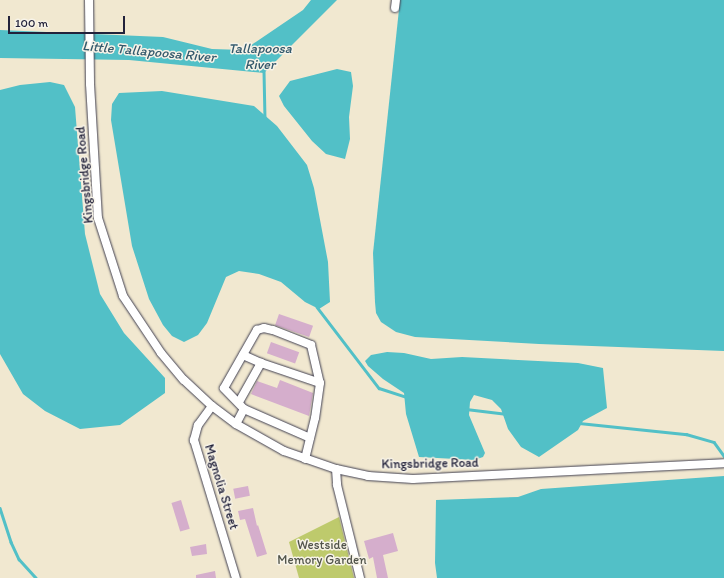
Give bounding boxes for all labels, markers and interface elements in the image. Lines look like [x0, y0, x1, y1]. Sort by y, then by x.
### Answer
scale bar [10, 8, 127, 34]
text: 100 m [15, 16, 48, 30]
water label: Little Tallapoosa River [83, 38, 215, 66]
water label: Tallapoosa River [228, 41, 292, 74]
street label: Kingsbridge Road [73, 126, 97, 224]
street label: Magnolia Street [201, 443, 241, 531]
street label: Kingsbridge Road [381, 455, 479, 473]
park label: Westside Memory Garden [277, 538, 367, 569]

